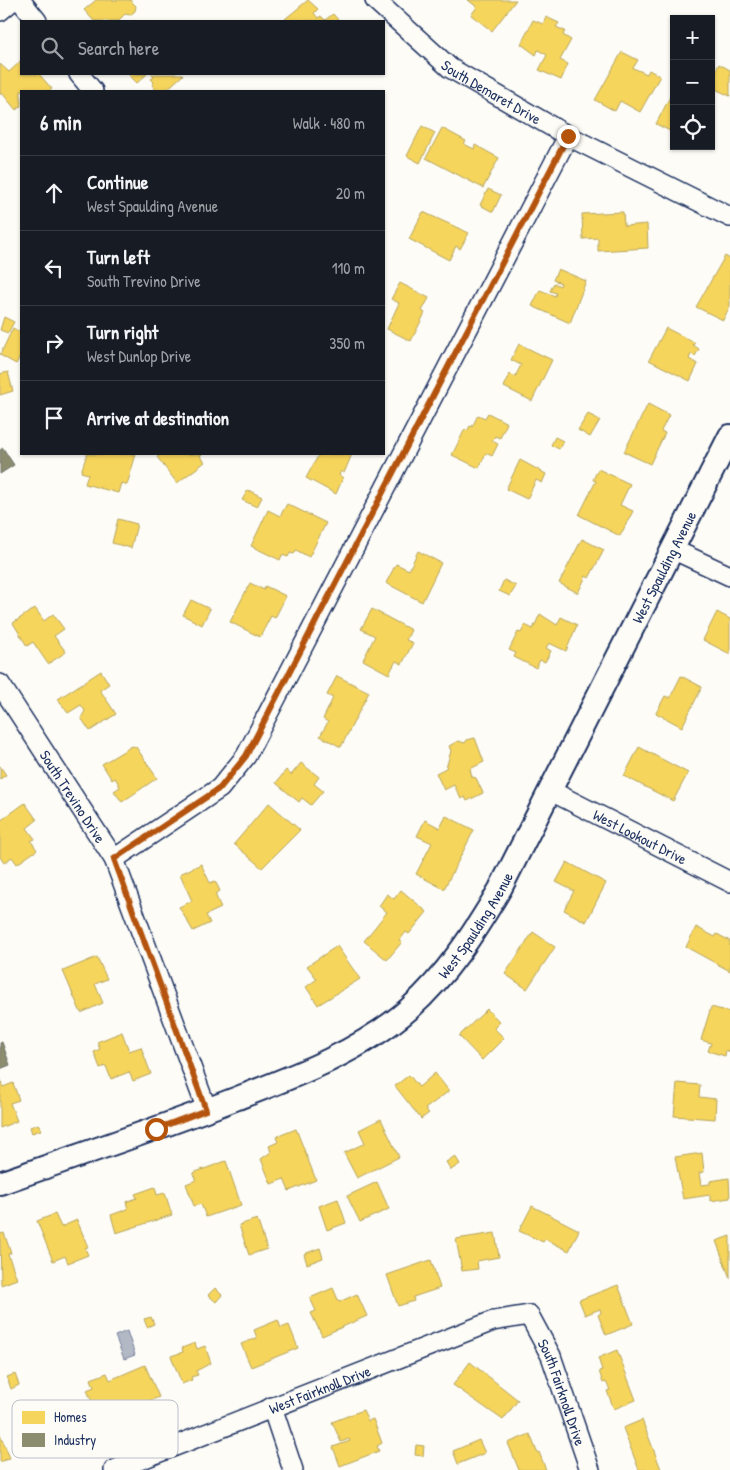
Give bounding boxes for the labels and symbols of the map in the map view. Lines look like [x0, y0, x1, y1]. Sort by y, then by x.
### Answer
street label: South Demaret Drive [437, 55, 545, 129]
route end [557, 125, 580, 148]
street label: West Spaulding Avenue [626, 507, 701, 627]
street label: South Trevino Drive [35, 746, 111, 847]
street label: West Lookout Drive [590, 804, 691, 869]
street label: West Spaulding Avenue [433, 868, 517, 983]
route start [145, 1118, 168, 1141]
street label: South Fairknoll Drive [533, 1335, 591, 1448]
street label: West Fairknoll Drive [266, 1360, 374, 1419]
legend [12, 1400, 178, 1458]
text: Homes [54, 1407, 87, 1426]
text: Industry [54, 1430, 96, 1450]

